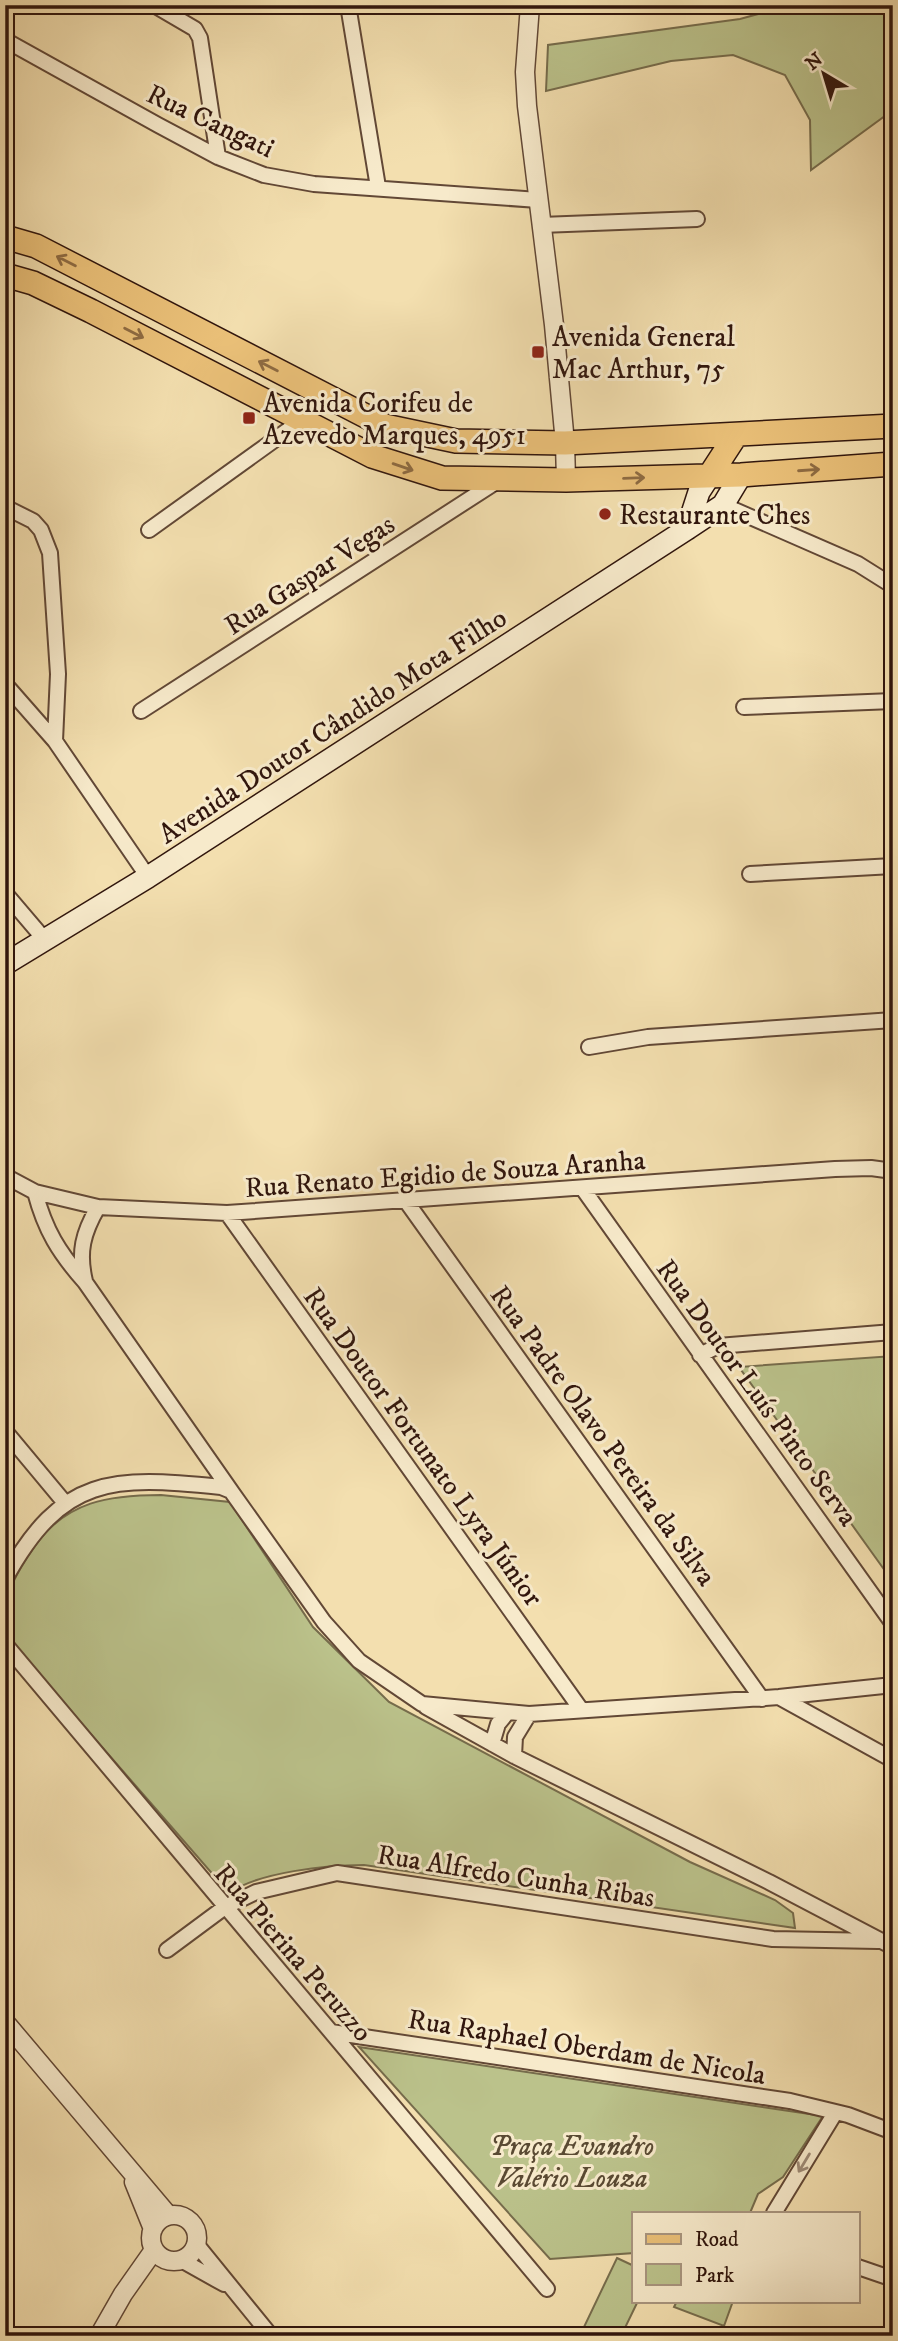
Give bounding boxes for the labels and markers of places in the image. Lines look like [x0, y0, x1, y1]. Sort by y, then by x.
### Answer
place label: Avenida General Mac Arthur, 75 [552, 320, 735, 387]
marker: Avenida General Mac Arthur, 75 [530, 344, 546, 360]
place label: Avenida Corifeu de Azevedo Marques, 4951 [263, 386, 526, 453]
marker: Avenida Corifeu de Azevedo Marques, 4951 [241, 410, 257, 426]
place label: Restaurante Ches [619, 498, 810, 533]
marker: Restaurante Ches [597, 506, 613, 522]

